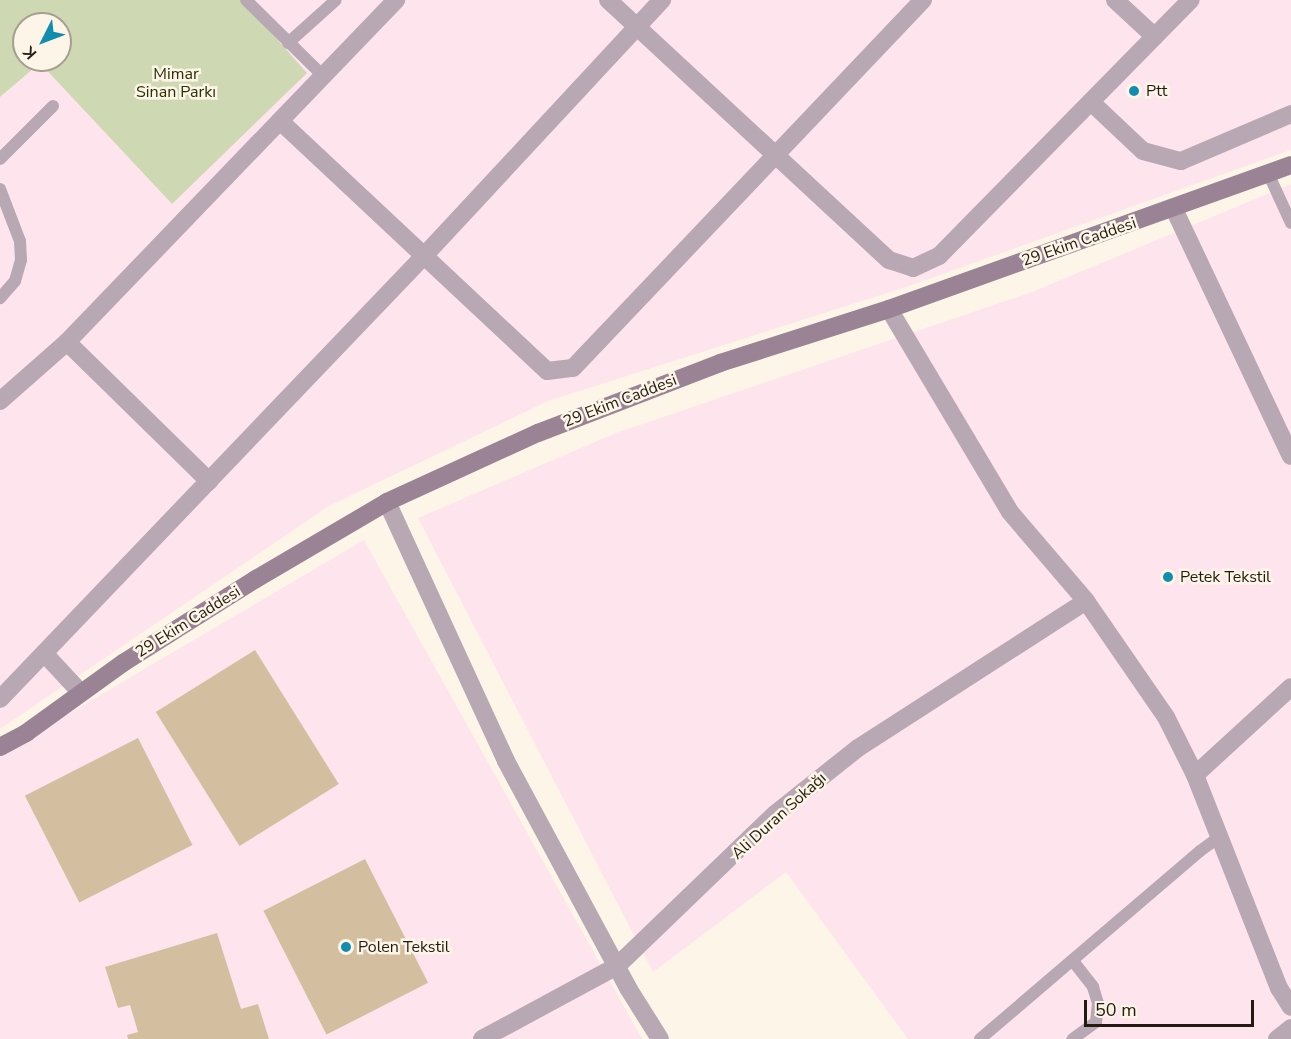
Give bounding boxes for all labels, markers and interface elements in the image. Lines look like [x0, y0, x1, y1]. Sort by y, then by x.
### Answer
north arrow [12, 12, 72, 72]
text: K [18, 41, 42, 64]
park label: Mimar Sinan Parkı [136, 64, 216, 102]
place label: Ptt [1146, 81, 1167, 101]
marker: Ptt [1127, 84, 1141, 98]
street label: 29 Ekim Caddesi [1019, 213, 1139, 271]
street label: 29 Ekim Caddesi [561, 371, 679, 431]
place label: Petek Tekstil [1180, 567, 1271, 587]
marker: Petek Tekstil [1161, 570, 1175, 584]
street label: 29 Ekim Caddesi [132, 582, 244, 662]
street label: Ali Duran Sokağı [728, 769, 830, 863]
place label: Polen Tekstil [358, 937, 449, 957]
marker: Polen Tekstil [339, 940, 353, 954]
scale bar [1087, 988, 1256, 1026]
text: 50 m [1095, 998, 1137, 1022]

